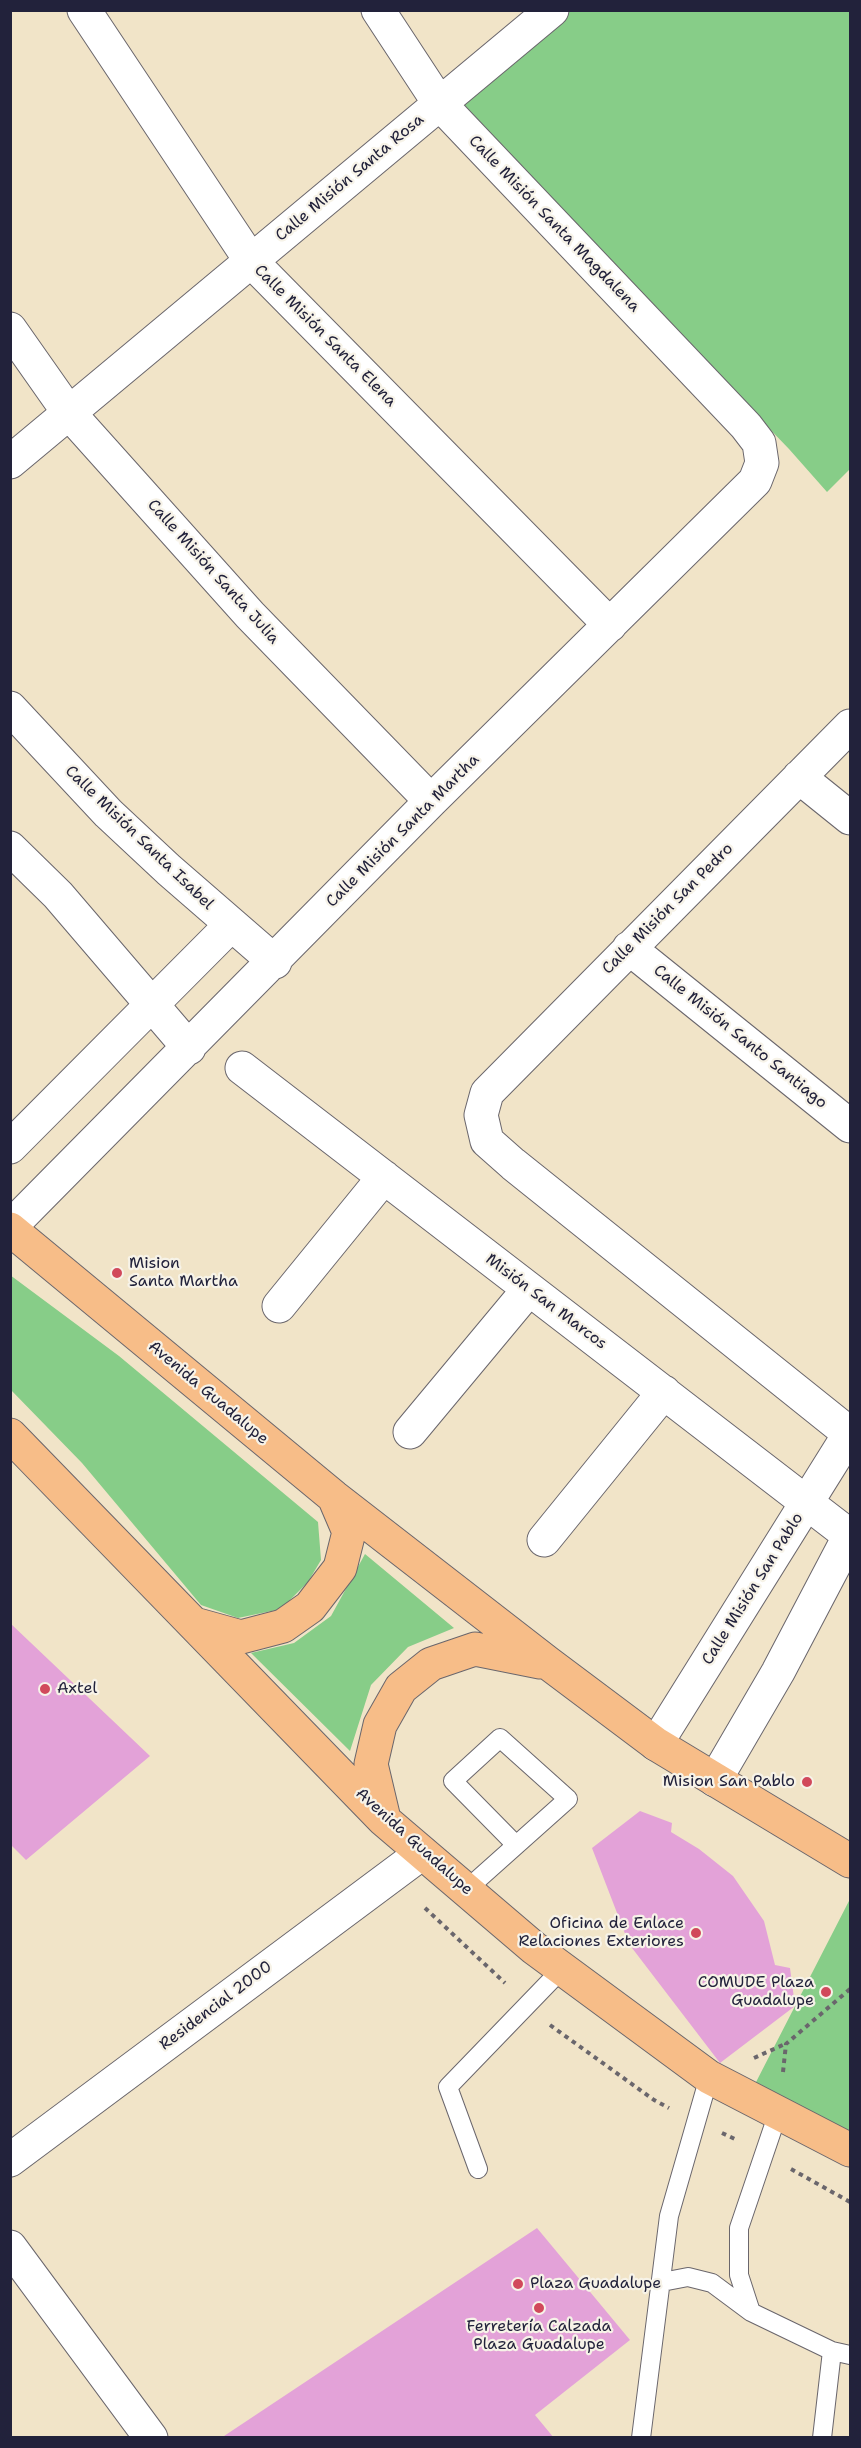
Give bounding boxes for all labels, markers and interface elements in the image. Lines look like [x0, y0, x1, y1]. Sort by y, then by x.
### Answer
street label: Calle Misión Santa Rosa [272, 110, 428, 246]
street label: Calle Misión Santa Magdalena [464, 132, 644, 316]
street label: Calle Misión Santa Elena [250, 261, 400, 411]
street label: Calle Misión Santa Julia [143, 496, 283, 648]
street label: Calle Misión Santa Martha [322, 750, 484, 912]
street label: Calle Misión Santa Isabel [61, 762, 217, 914]
street label: Calle Misión San Pedro [598, 839, 738, 979]
street label: Calle Misión Santo Santiago [649, 961, 831, 1113]
street label: Misión San Marcos [482, 1250, 610, 1354]
place label: Mision Santa Martha [129, 1254, 238, 1292]
marker: Mision Santa Martha [110, 1266, 124, 1280]
street label: Avenida Guadalupe [144, 1337, 272, 1449]
street label: Calle Misión San Pablo [698, 1509, 808, 1669]
place label: Axtel [57, 1679, 97, 1699]
marker: Axtel [38, 1682, 52, 1696]
place label: Mision San Pablo [663, 1772, 795, 1792]
marker: Mision San Pablo [800, 1775, 814, 1789]
street label: Avenida Guadalupe [351, 1784, 477, 1900]
place label: Oficina de Enlace Relaciones Exteriores [518, 1914, 684, 1952]
marker: Oficina de Enlace Relaciones Exteriores [689, 1926, 703, 1940]
street label: Residencial 2000 [156, 1957, 276, 2055]
place label: COMUDE Plaza Guadalupe [698, 1973, 814, 2011]
marker: COMUDE Plaza Guadalupe [819, 1985, 833, 1999]
place label: Plaza Guadalupe [530, 2274, 661, 2294]
marker: Plaza Guadalupe [511, 2277, 525, 2291]
marker: Ferretería Calzada Plaza Guadalupe [532, 2301, 546, 2315]
place label: Ferretería Calzada Plaza Guadalupe [467, 2317, 611, 2355]

